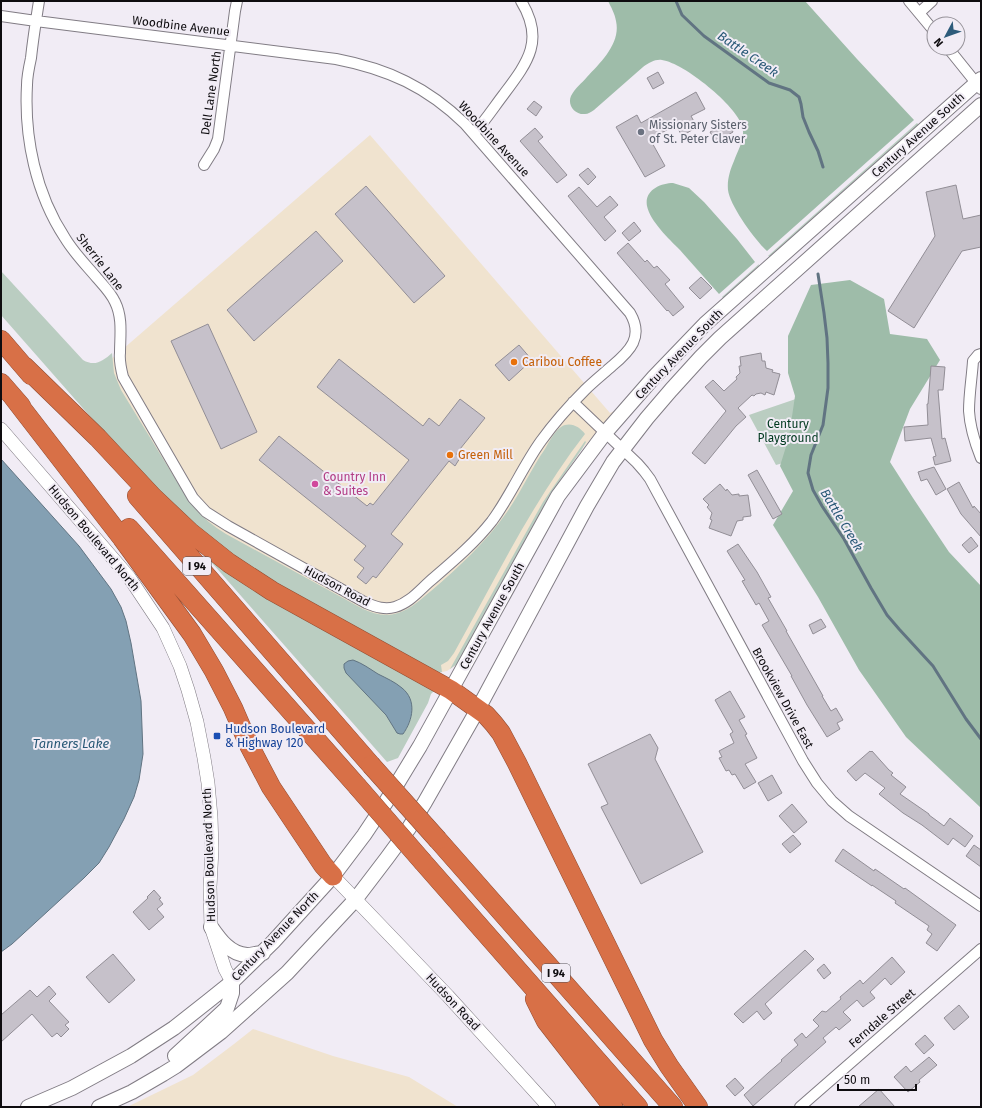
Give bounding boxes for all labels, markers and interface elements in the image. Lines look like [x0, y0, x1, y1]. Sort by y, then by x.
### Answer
street label: Woodbine Avenue [131, 13, 231, 39]
north arrow [926, 16, 966, 56]
water label: Battle Creek [715, 28, 781, 80]
text: N [932, 35, 946, 49]
street label: Dell Lane North [198, 50, 224, 136]
street label: Century Avenue South [869, 90, 967, 180]
street label: Woodbine Avenue [455, 98, 533, 180]
place label: Missionary Sisters of St. Peter Claver [649, 118, 747, 146]
marker: Missionary Sisters of St. Peter Claver [636, 127, 646, 137]
street label: Sherrie Lane [73, 231, 127, 293]
street label: Century Avenue South [632, 306, 726, 402]
place label: Caribou Coffee [522, 355, 602, 369]
marker: Caribou Coffee [509, 357, 519, 367]
park label: Century Playground [757, 417, 819, 445]
place label: Green Mill [458, 448, 513, 462]
marker: Green Mill [445, 450, 455, 460]
place label: Country Inn & Suites [323, 470, 386, 498]
marker: Country Inn & Suites [310, 479, 320, 489]
street label: Hudson Boulevard North [45, 482, 143, 594]
water label: Battle Creek [818, 486, 866, 554]
road number: I 94 [183, 557, 211, 575]
street label: Century Avenue South [457, 560, 527, 672]
street label: Hudson Road [302, 563, 372, 609]
street label: Brookview Drive East [749, 645, 817, 752]
place label: Hudson Boulevard & Highway 120 [225, 722, 325, 750]
marker: Hudson Boulevard & Highway 120 [212, 731, 222, 741]
water label: Tanners Lake [33, 736, 110, 751]
street label: Hudson Boulevard North [200, 788, 218, 922]
street label: Century Avenue North [229, 888, 321, 984]
road number: I 94 [542, 964, 570, 982]
street label: Hudson Road [423, 971, 483, 1033]
street label: Ferndale Street [846, 985, 918, 1051]
scale bar [838, 1066, 916, 1092]
text: 50 m [844, 1073, 870, 1087]

